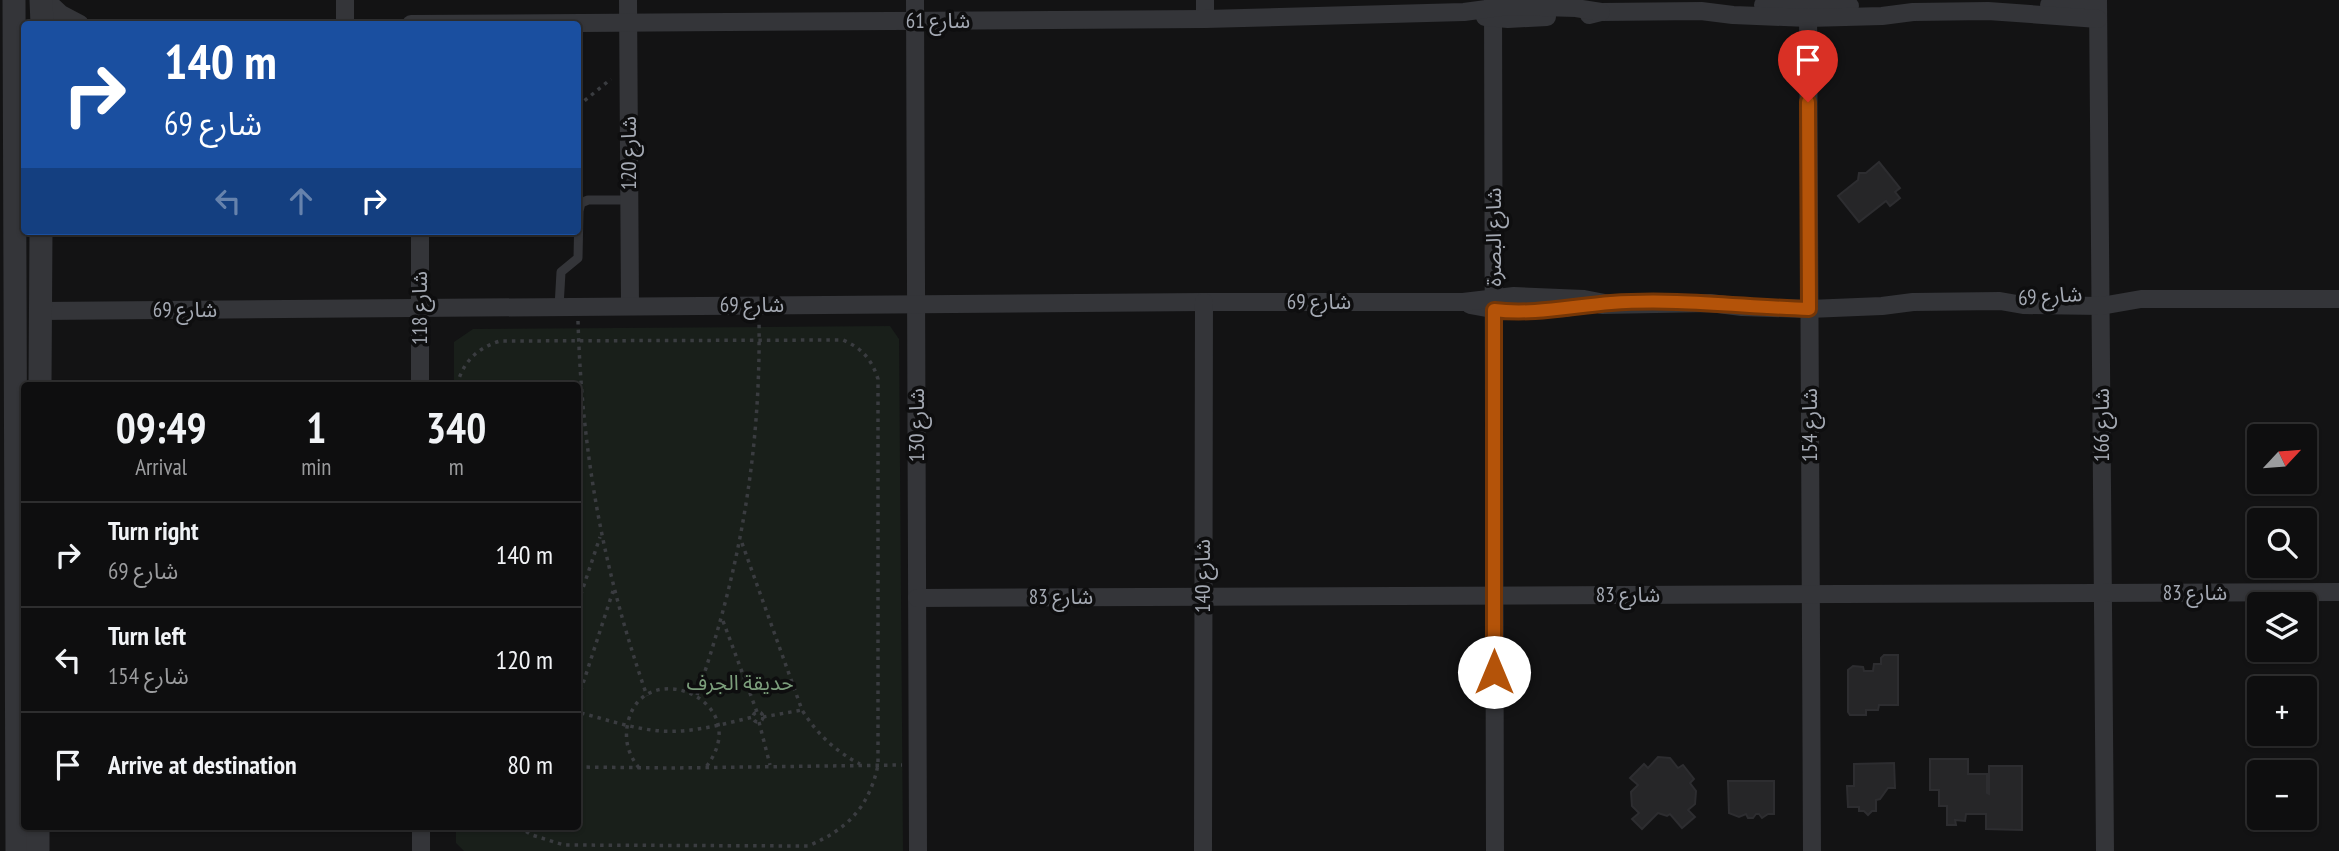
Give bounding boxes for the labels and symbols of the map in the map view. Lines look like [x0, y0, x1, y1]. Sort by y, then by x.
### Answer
street label: شارع 61 [906, 7, 970, 36]
pin [1778, 30, 1838, 102]
street label: شارع 120 [615, 116, 644, 190]
street label: شارع البصرة [1480, 188, 1509, 286]
street label: شارع 118 [406, 271, 435, 345]
street label: شارع 69 [2017, 280, 2083, 313]
street label: شارع 69 [1287, 288, 1351, 317]
street label: شارع 69 [720, 291, 784, 320]
street label: شارع 69 [153, 296, 217, 325]
street label: شارع 130 [903, 388, 932, 462]
street label: شارع 154 [1796, 388, 1825, 462]
street label: شارع 166 [2088, 388, 2117, 462]
north arrow [2247, 424, 2317, 494]
street label: شارع 140 [1189, 539, 1218, 613]
street label: شارع 83 [2163, 579, 2227, 608]
street label: شارع 83 [1596, 581, 1660, 610]
street label: شارع 83 [1029, 583, 1093, 612]
position arrow [1457, 635, 1531, 709]
park label: حديقة الجرف [686, 669, 794, 696]

